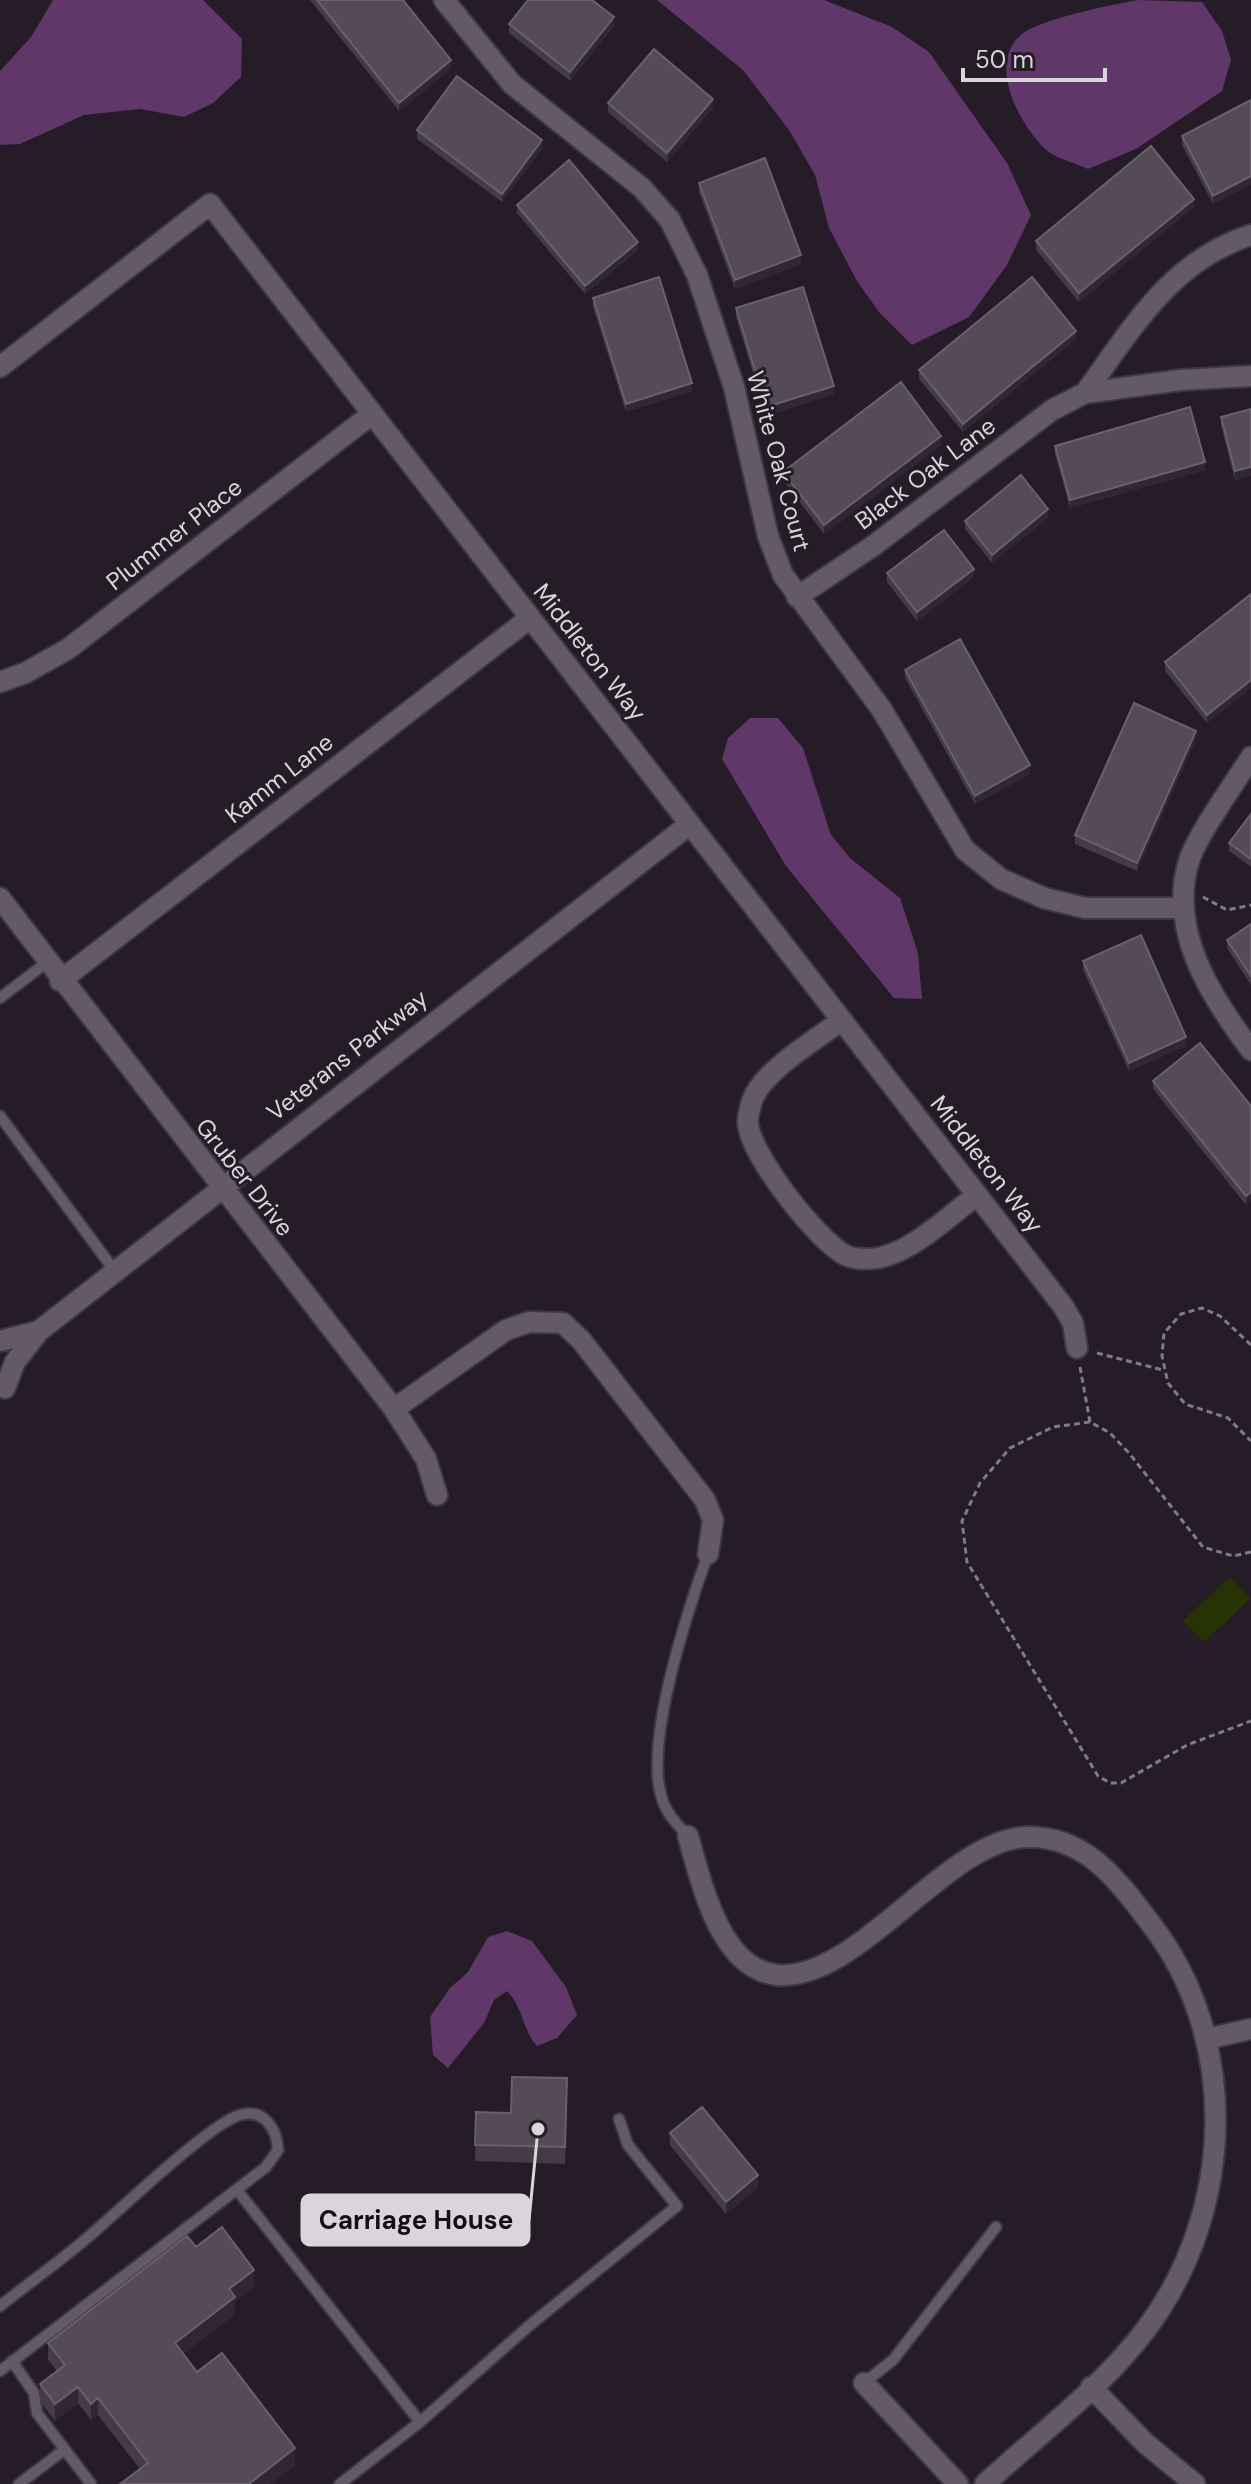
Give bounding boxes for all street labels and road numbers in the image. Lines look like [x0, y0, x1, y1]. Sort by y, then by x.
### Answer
street label: White Oak Court [740, 367, 818, 555]
street label: Black Oak Lane [848, 410, 1002, 536]
street label: Plummer Place [100, 471, 248, 597]
street label: Middleton Way [527, 577, 653, 727]
street label: Kamm Lane [219, 726, 339, 830]
street label: Veterans Parkway [260, 982, 434, 1128]
street label: Middleton Way [924, 1089, 1050, 1239]
street label: Gruber Drive [189, 1112, 301, 1242]

